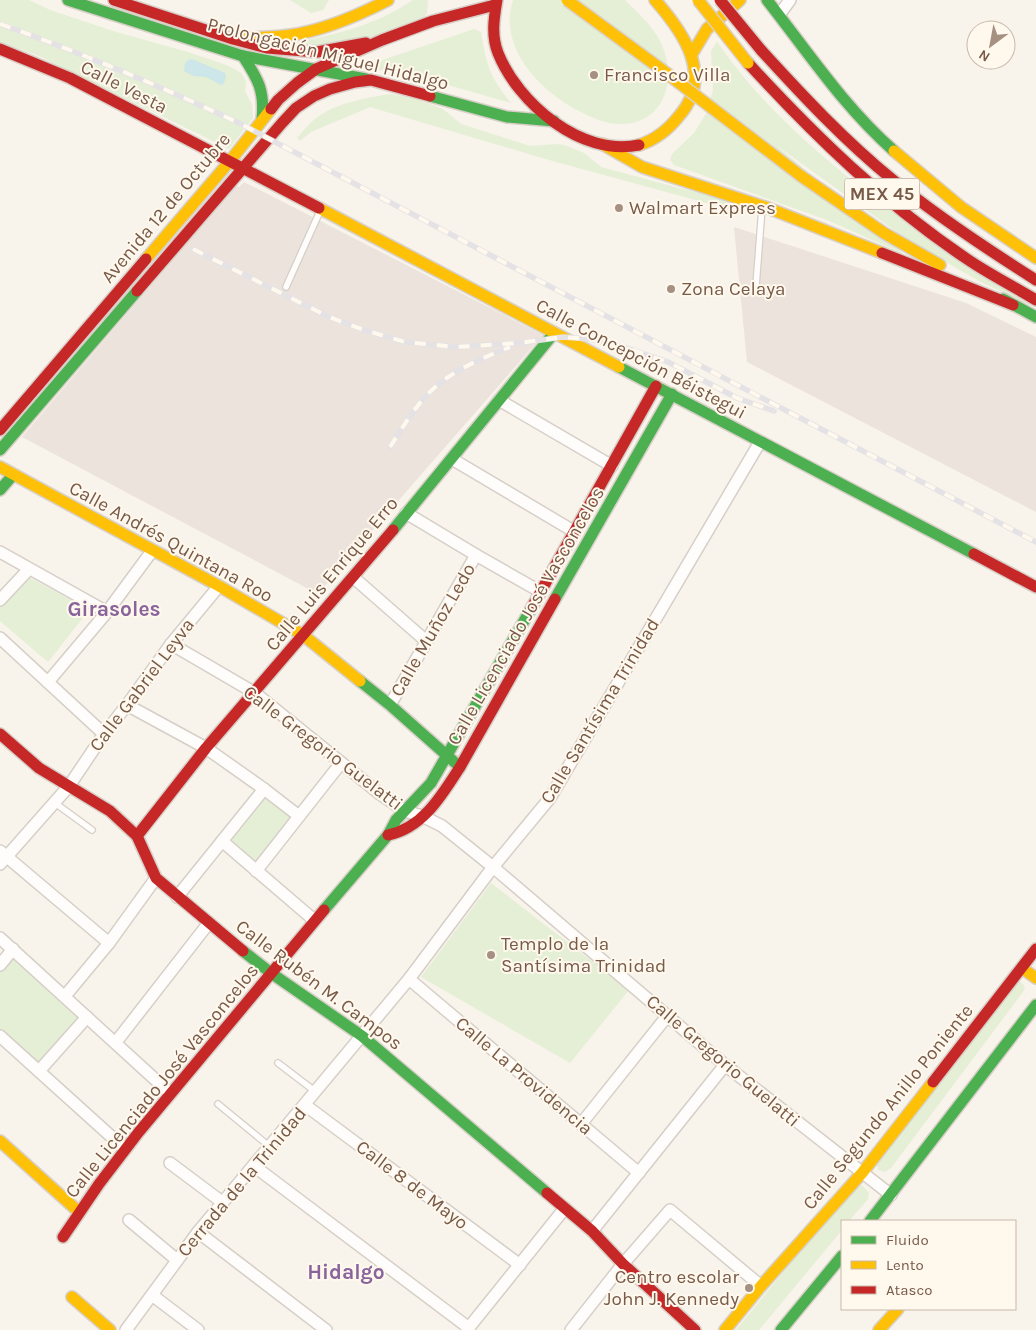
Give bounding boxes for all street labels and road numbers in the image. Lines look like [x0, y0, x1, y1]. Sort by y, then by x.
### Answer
street label: Prolongación Miguel Hidalgo [205, 13, 451, 95]
street label: Calle Vesta [77, 56, 171, 118]
street label: Avenida 12 de Octubre [97, 129, 235, 287]
road number: MEX 45 [844, 178, 920, 210]
street label: Calle Concepción Béistegui [532, 294, 750, 424]
street label: Calle Andrés Quintana Roo [65, 477, 277, 607]
street label: Calle Licenciado José Vasconcelos [443, 483, 609, 749]
street label: Calle Luis Enrique Erro [261, 493, 403, 655]
street label: Calle Muñoz Ledo [386, 559, 480, 701]
street label: Calle Gabriel Leyva [85, 614, 199, 756]
street label: Calle Santísima Trinidad [536, 614, 664, 808]
street label: Calle Gregorio Guelatti [239, 681, 407, 815]
street label: Calle Rubén M. Campos [232, 915, 406, 1055]
street label: Calle Licenciado José Vasconcelos [61, 960, 263, 1202]
street label: Calle Gregorio Guelatti [642, 990, 804, 1132]
street label: Calle Segundo Anillo Poniente [798, 1000, 978, 1214]
street label: Calle La Providencia [451, 1012, 597, 1140]
street label: Cerrada de la Trinidad [173, 1103, 311, 1261]
street label: Calle 8 de Mayo [352, 1136, 472, 1234]

